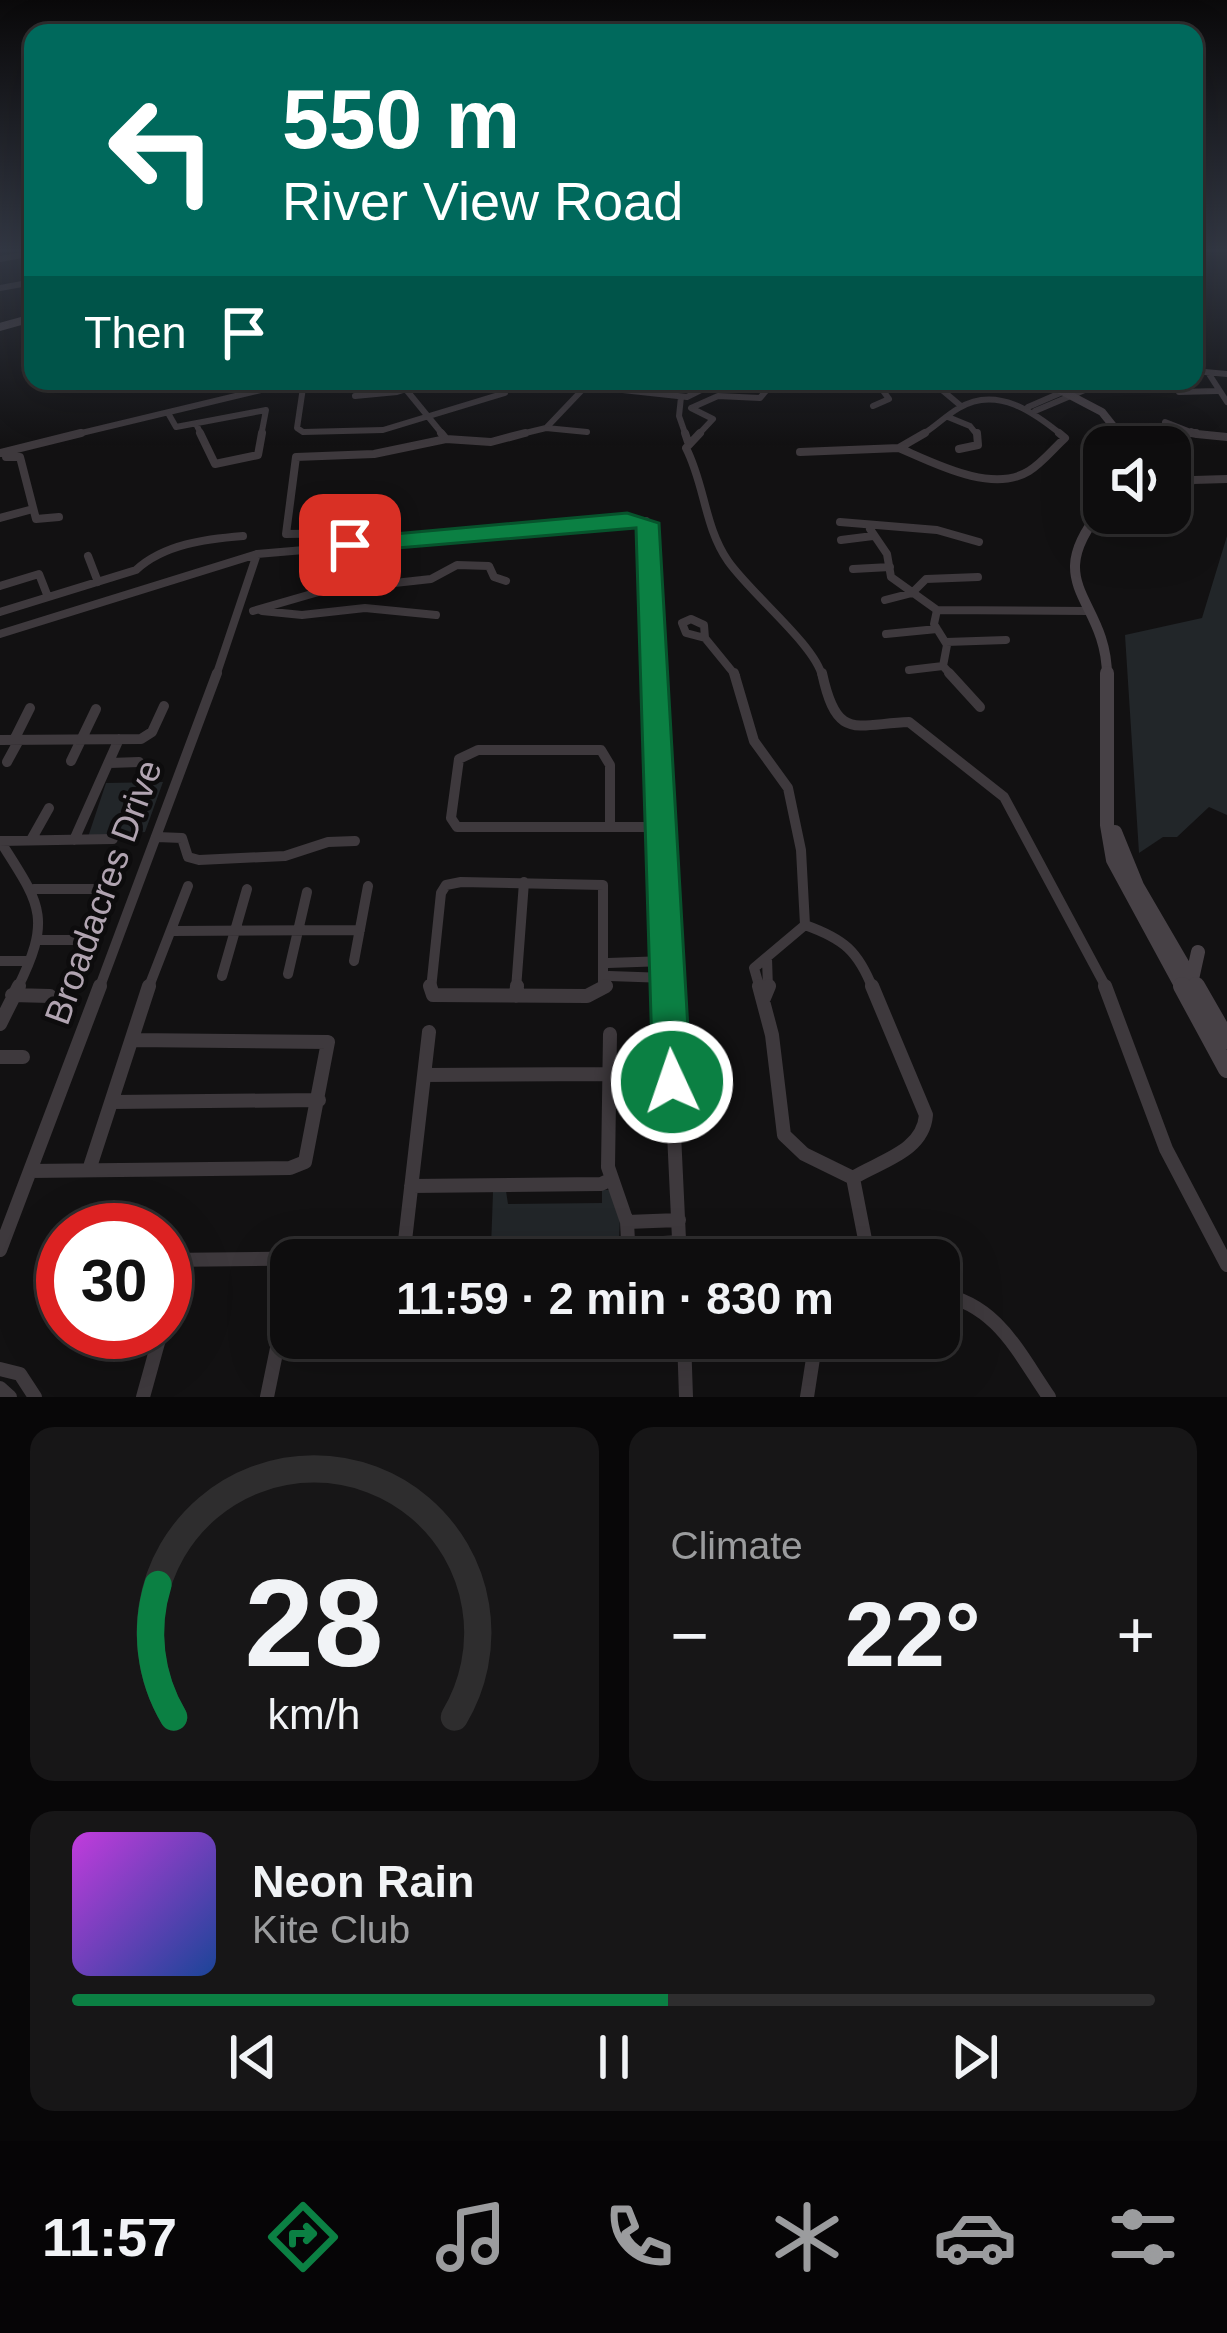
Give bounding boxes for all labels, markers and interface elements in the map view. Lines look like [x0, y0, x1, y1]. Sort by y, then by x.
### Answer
icon: left [84, 72, 240, 228]
text: 550 m [282, 72, 520, 166]
text: River View Road [282, 171, 683, 231]
icon: arrive [211, 300, 277, 366]
text: Then [84, 307, 187, 358]
map controls [1083, 426, 1191, 534]
button: sound [1083, 426, 1191, 534]
pin [299, 494, 401, 596]
icon: arrive [317, 512, 383, 578]
street label: Broadacres Drive [36, 754, 170, 1030]
position arrow [609, 1019, 735, 1145]
speed limit sign: 30 [36, 1203, 192, 1359]
text: 11:59 · 2 min · 830 m [396, 1273, 834, 1324]
text: Climate [671, 1524, 803, 1567]
text: 28 [245, 1553, 384, 1692]
text: 22° [845, 1585, 981, 1685]
text: − [671, 1598, 709, 1672]
text: + [1116, 1598, 1155, 1672]
text: km/h [268, 1690, 361, 1738]
text: Neon Rain [252, 1856, 475, 1907]
text: Kite Club [252, 1908, 410, 1951]
icon: previous [220, 2024, 286, 2090]
icon: pause [581, 2024, 647, 2090]
icon: next [942, 2024, 1008, 2090]
icon: directions [261, 2195, 345, 2279]
icon: music [429, 2195, 513, 2279]
icon: phone [597, 2195, 681, 2279]
icon: climate [765, 2195, 849, 2279]
icon: car [933, 2195, 1017, 2279]
icon: filters [1101, 2195, 1185, 2279]
text: 11:57 [42, 2207, 177, 2267]

